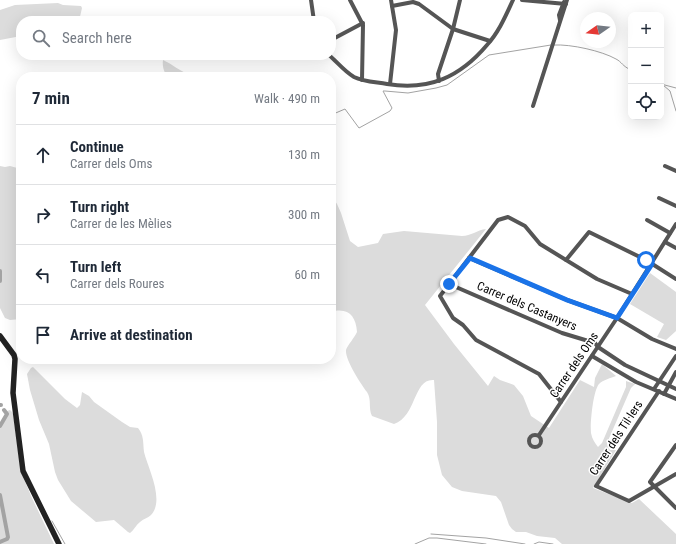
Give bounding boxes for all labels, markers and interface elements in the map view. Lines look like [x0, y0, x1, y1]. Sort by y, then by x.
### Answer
north arrow [580, 12, 616, 48]
map controls [628, 12, 664, 120]
button: + [628, 12, 664, 48]
search box [16, 16, 336, 60]
icon: search [30, 27, 52, 49]
text: Search here [62, 29, 132, 47]
button: − [628, 48, 664, 84]
button: locate [628, 84, 664, 120]
text: 7 min [32, 88, 70, 108]
text: Walk · 490 m [254, 91, 320, 106]
text: Continue [70, 138, 124, 156]
icon: ahead [32, 144, 54, 166]
text: 130 m [288, 147, 320, 162]
text: Carrer dels Oms [70, 156, 152, 171]
text: Turn right [70, 198, 129, 216]
icon: right [32, 204, 54, 226]
text: 300 m [288, 207, 320, 222]
text: Carrer de les Mèlies [70, 216, 172, 231]
route start [637, 251, 655, 269]
text: Turn left [70, 258, 121, 276]
icon: left [32, 264, 54, 286]
text: 60 m [294, 267, 320, 282]
route end [440, 275, 458, 293]
text: Carrer dels Roures [70, 276, 164, 291]
street label: Carrer dels Castanyers [475, 279, 579, 333]
icon: arrive [32, 324, 54, 346]
text: Arrive at destination [70, 326, 193, 344]
street label: Carrer dels Oms [547, 330, 601, 400]
street label: Carrer dels Til·lers [587, 398, 645, 478]

